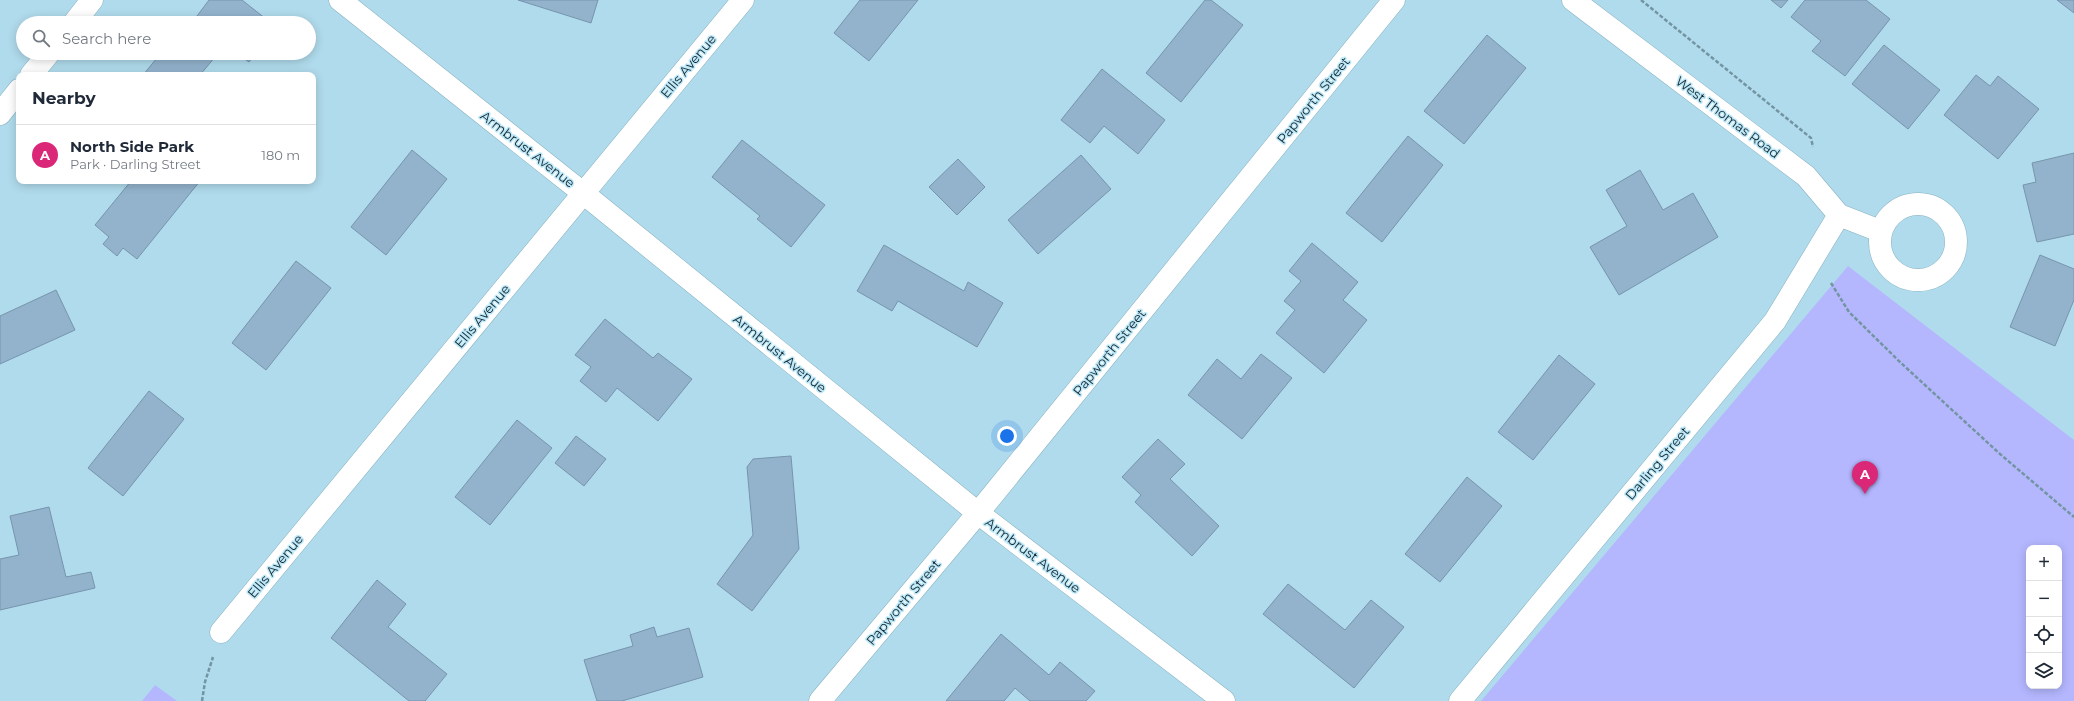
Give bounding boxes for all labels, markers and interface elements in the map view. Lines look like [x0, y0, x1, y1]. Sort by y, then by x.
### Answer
search box [16, 16, 316, 60]
icon: search [30, 27, 52, 49]
text: Search here [62, 29, 151, 48]
street label: Ellis Avenue [657, 31, 719, 101]
street label: Papworth Street [1273, 53, 1353, 147]
street label: West Thomas Road [1673, 73, 1783, 161]
text: Nearby [32, 88, 96, 108]
street label: Armbrust Avenue [478, 107, 578, 191]
text: North Side Park [70, 137, 194, 156]
text: A [40, 147, 50, 163]
text: 180 m [261, 147, 300, 163]
text: Park · Darling Street [70, 156, 201, 172]
street label: Ellis Avenue [451, 281, 513, 351]
street label: Papworth Street [1069, 305, 1149, 399]
street label: Armbrust Avenue [730, 311, 830, 396]
street label: Darling Street [1622, 423, 1692, 503]
your location [997, 426, 1017, 446]
pin: A [1852, 461, 1878, 494]
street label: Armbrust Avenue [982, 514, 1084, 596]
street label: Ellis Avenue [244, 531, 306, 601]
map controls [2026, 545, 2062, 689]
button: + [2026, 545, 2062, 581]
street label: Papworth Street [862, 556, 944, 648]
button: − [2026, 581, 2062, 617]
button: locate [2026, 617, 2062, 653]
button: layers [2026, 653, 2062, 689]

